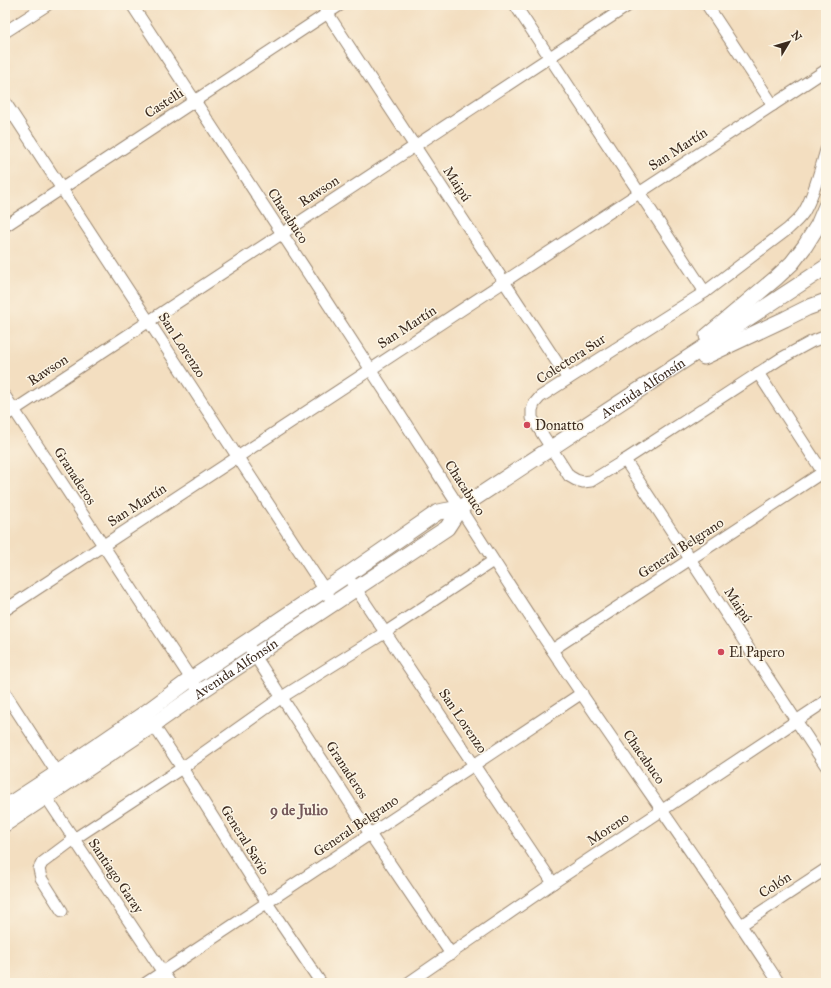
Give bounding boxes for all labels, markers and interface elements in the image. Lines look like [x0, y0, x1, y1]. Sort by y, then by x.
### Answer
north arrow [769, 22, 809, 62]
text: N [788, 28, 805, 44]
street label: Castelli [141, 84, 187, 122]
street label: San Martín [645, 124, 711, 174]
street label: Maipú [439, 163, 475, 205]
street label: Rawson [296, 171, 343, 210]
street label: Chacabuco [264, 185, 312, 247]
street label: San Martín [374, 302, 440, 352]
street label: San Lorenzo [155, 309, 209, 381]
street label: Colectora Sur [533, 330, 609, 388]
street label: Rawson [25, 350, 72, 389]
street label: Avenida Alfonsín [596, 354, 688, 422]
place label: Donatto [535, 417, 584, 434]
marker: Donatto [522, 420, 532, 430]
street label: Granaderos [50, 444, 100, 508]
street label: Chacabuco [441, 457, 489, 519]
street label: San Martín [104, 480, 170, 530]
street label: General Belgrano [635, 514, 727, 582]
street label: Maipú [720, 584, 756, 626]
street label: Avenida Alfonsín [189, 634, 281, 703]
place label: El Papero [729, 644, 785, 661]
marker: El Papero [716, 647, 726, 657]
street label: San Lorenzo [435, 685, 491, 757]
street label: Chacabuco [619, 727, 669, 787]
street label: Granaderos [322, 738, 372, 802]
street label: General Belgrano [310, 791, 402, 861]
district label: 9 de Julio [270, 801, 328, 820]
street label: General Savio [217, 802, 273, 878]
street label: Moreno [584, 809, 632, 849]
street label: Santiago Garay [85, 835, 148, 917]
street label: Colón [756, 868, 795, 902]

